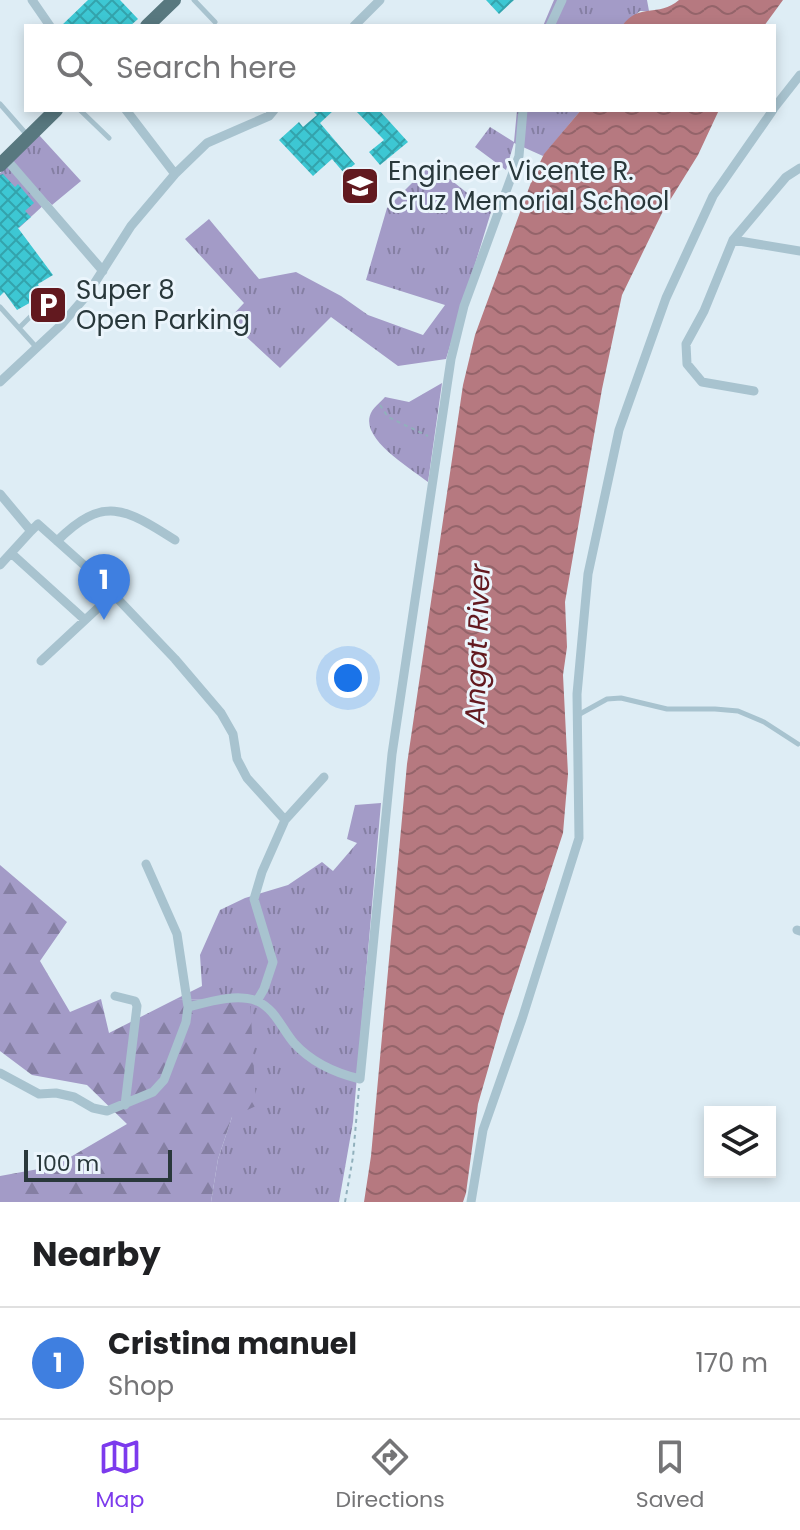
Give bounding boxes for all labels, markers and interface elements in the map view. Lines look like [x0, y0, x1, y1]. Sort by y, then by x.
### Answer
search box [24, 24, 776, 112]
icon: search [52, 46, 96, 90]
text: Search here [116, 46, 297, 89]
place label: Engineer Vicente R. Cruz Memorial School [388, 153, 669, 219]
school or university icon: Engineer Vicente R. Cruz Memorial School [339, 165, 381, 207]
place label: Super 8 Open Parking [76, 272, 250, 338]
parking icon: Super 8 Open Parking [27, 284, 69, 326]
pin: 1 [78, 554, 130, 620]
water label: Angat River [455, 563, 500, 726]
your location [328, 658, 368, 698]
map controls [704, 1106, 776, 1178]
button: layers [704, 1106, 776, 1178]
scale bar [24, 1146, 172, 1182]
text: 100 m [36, 1148, 99, 1179]
text: Nearby [32, 1230, 161, 1278]
text: Cristina manuel [108, 1322, 357, 1365]
text: 1 [53, 1345, 63, 1381]
text: 170 m [695, 1345, 768, 1381]
text: Shop [108, 1368, 174, 1404]
tab: Map [96, 1435, 144, 1516]
tab: Directions [335, 1435, 445, 1516]
tab: Saved [636, 1435, 704, 1516]

